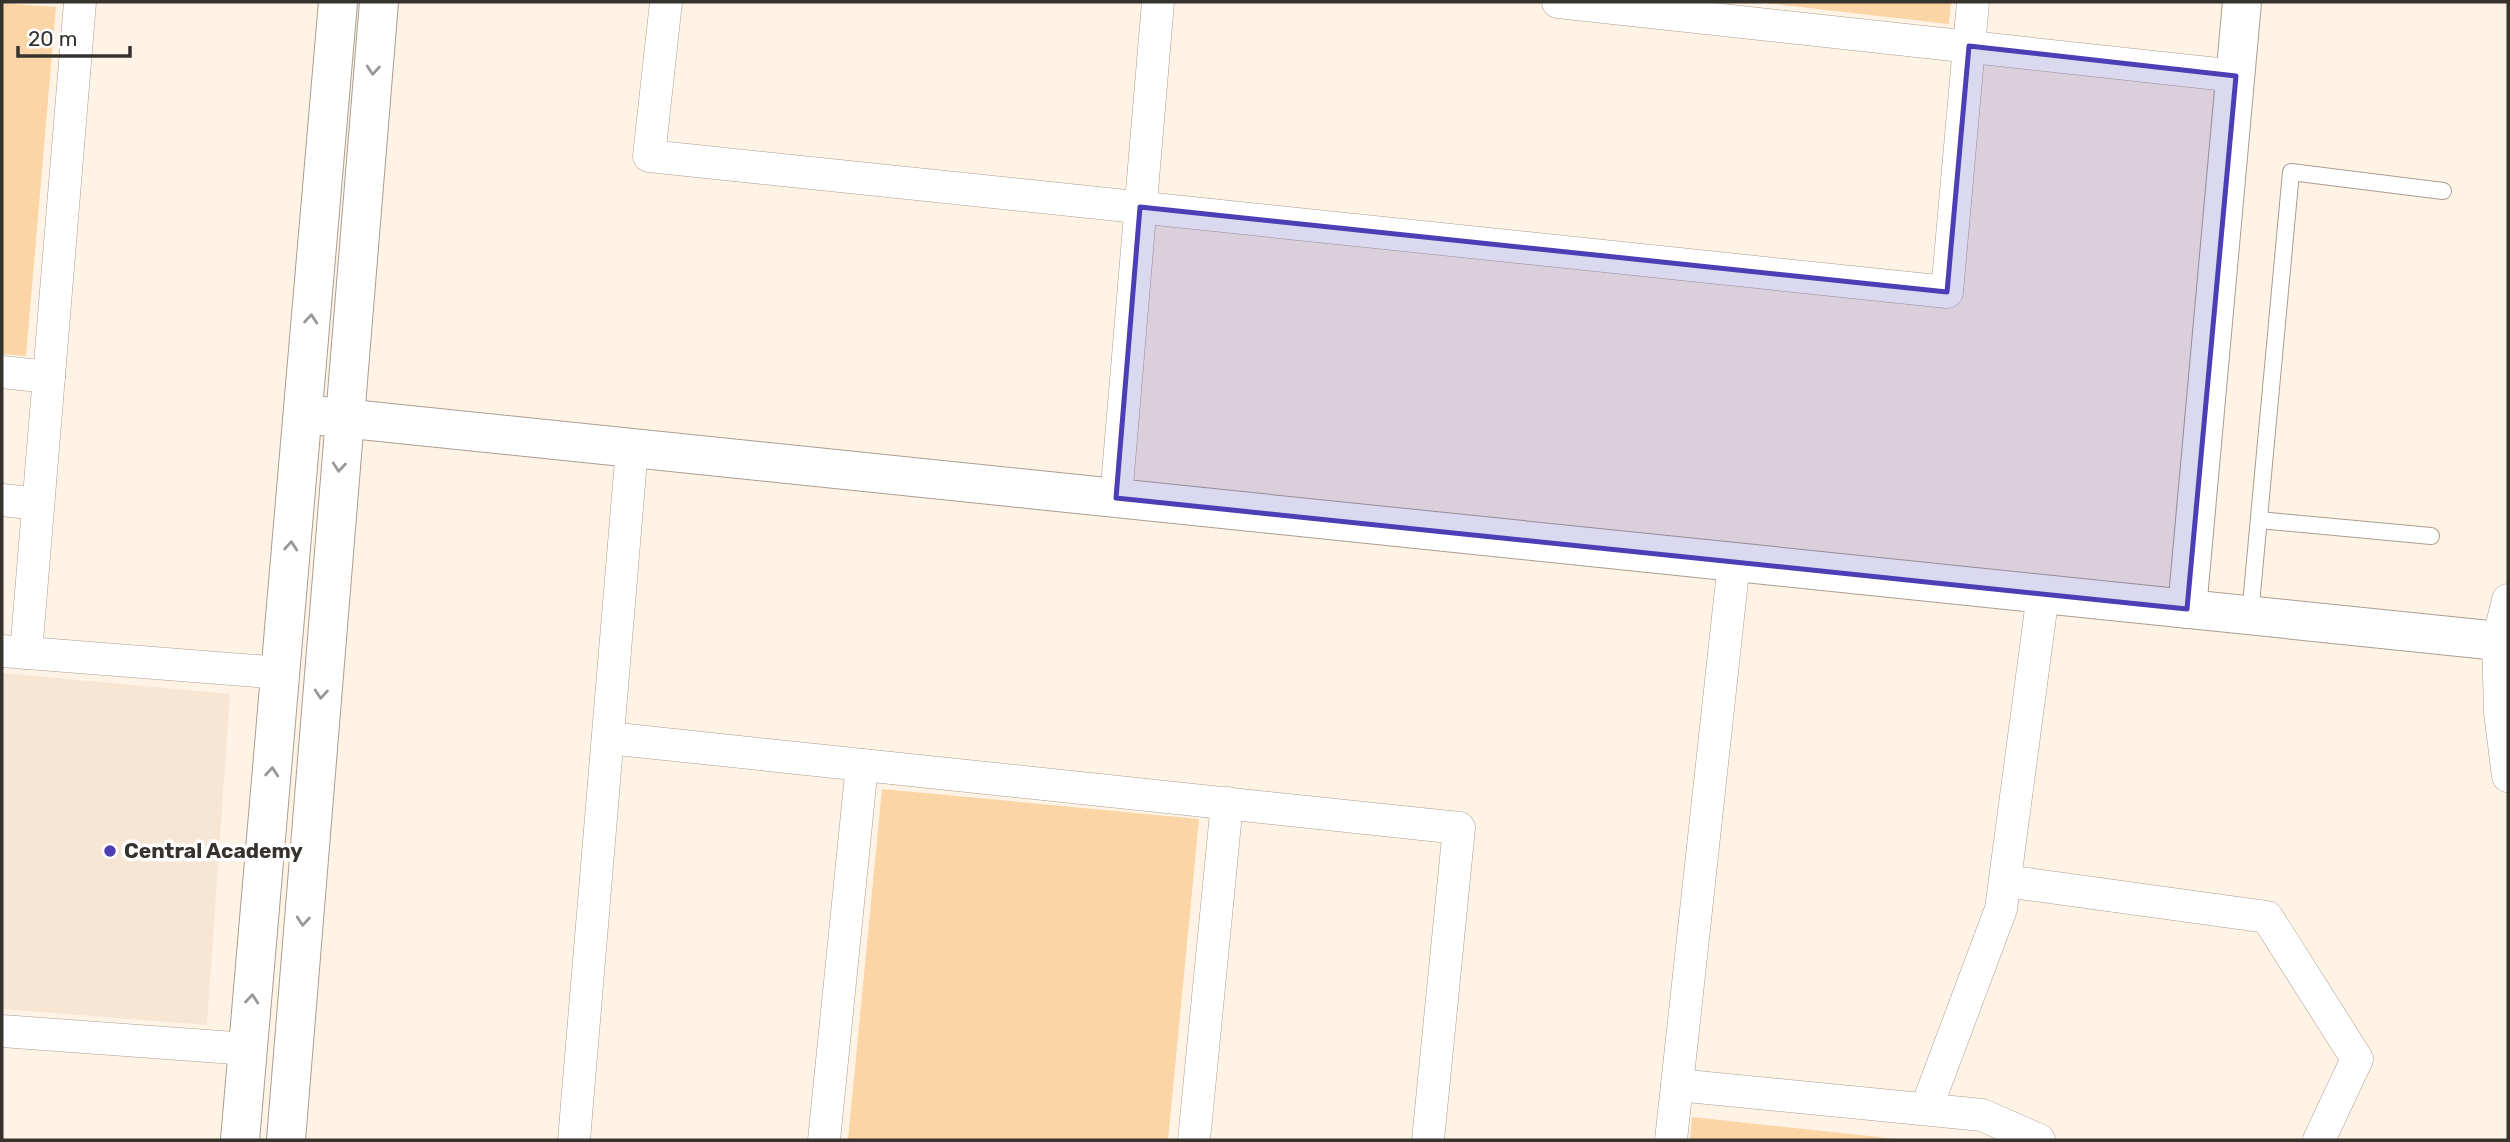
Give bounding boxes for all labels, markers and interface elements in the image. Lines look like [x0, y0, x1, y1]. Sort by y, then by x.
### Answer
scale bar [18, 14, 130, 58]
text: 20 m [28, 26, 77, 51]
one-way arrow [366, 65, 381, 76]
one-way arrow [303, 313, 318, 324]
one-way arrow [332, 462, 347, 473]
one-way arrow [284, 540, 299, 551]
one-way arrow [314, 689, 329, 700]
one-way arrow [264, 767, 279, 778]
place label: Central Academy [124, 838, 303, 863]
marker: Central Academy [102, 843, 118, 859]
one-way arrow [296, 916, 311, 927]
one-way arrow [244, 993, 259, 1004]

